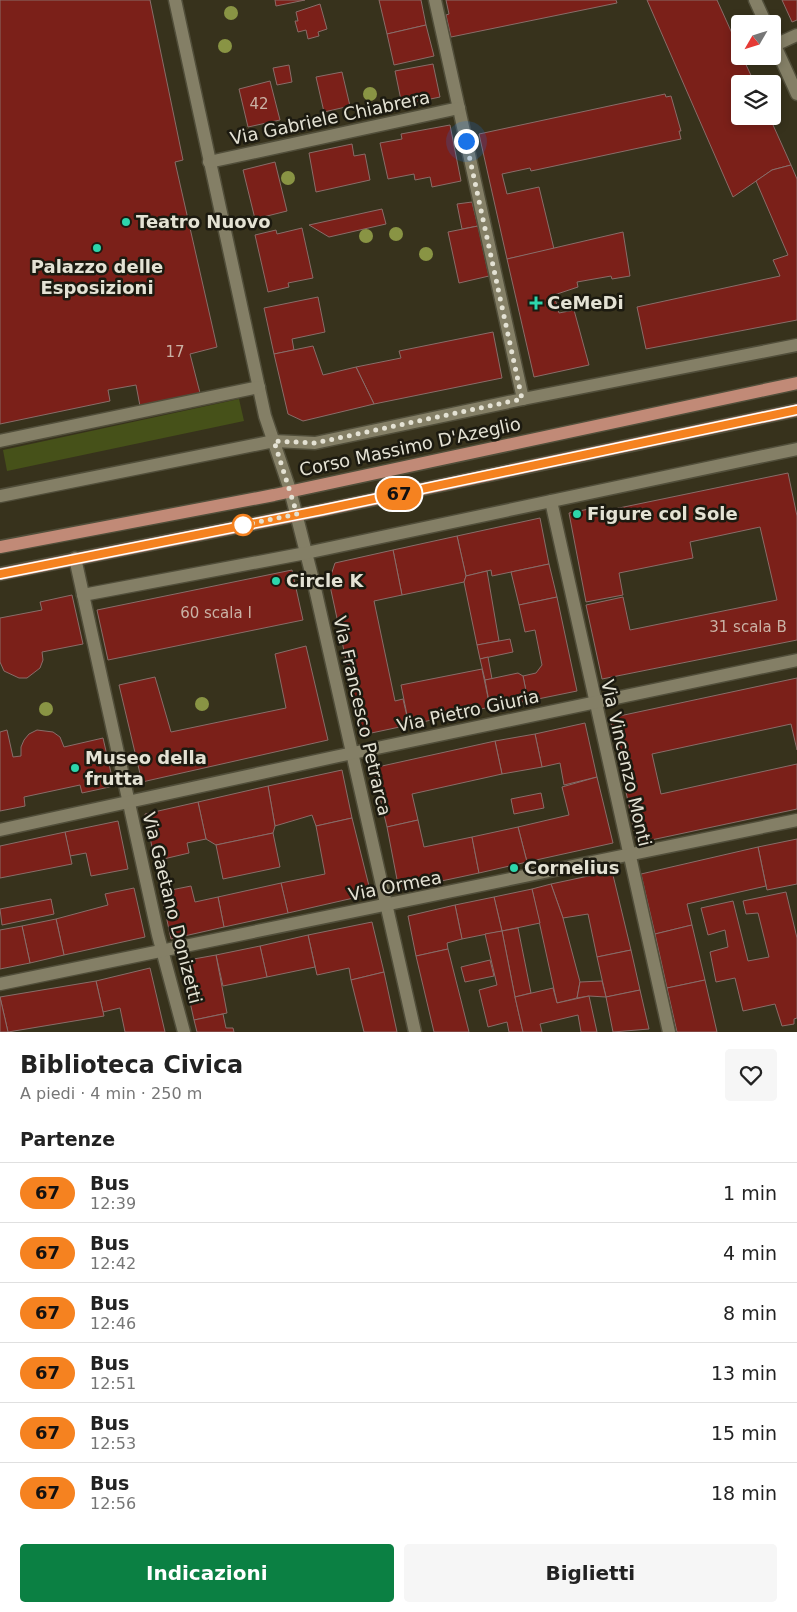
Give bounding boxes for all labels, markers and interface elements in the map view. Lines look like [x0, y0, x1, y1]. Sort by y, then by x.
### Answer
north arrow [731, 15, 781, 65]
map controls [731, 15, 781, 125]
button: layers [731, 75, 781, 125]
street label: Via Gabriele Chiabrera [228, 86, 432, 149]
house number: 42 [249, 95, 269, 113]
your location [454, 129, 479, 154]
place label: Teatro Nuovo [136, 211, 271, 232]
marker: Teatro Nuovo [120, 216, 132, 228]
marker: Palazzo delle Esposizioni [91, 242, 103, 254]
place label: Palazzo delle Esposizioni [31, 256, 163, 298]
place label: CeMeDi [547, 292, 624, 313]
marker: CeMeDi [529, 296, 543, 310]
house number: 17 [165, 343, 185, 361]
street label: Corso Massimo D'Azeglio [297, 413, 522, 480]
line badge: 67 [376, 478, 422, 510]
text: 67 [386, 483, 412, 504]
place label: Figure col Sole [587, 503, 738, 524]
marker: Figure col Sole [571, 508, 583, 520]
unlabelled marker [232, 514, 254, 536]
place label: Circle K [286, 570, 365, 591]
marker: Circle K [270, 575, 282, 587]
house number: 60 scala I [180, 604, 252, 622]
street label: Via Francesco Petrarca [329, 614, 396, 818]
house number: 31 scala B [709, 618, 787, 636]
street label: Via Vincenzo Monti [597, 677, 656, 848]
street label: Via Pietro Giuria [395, 685, 541, 736]
place label: Museo della frutta [85, 747, 207, 789]
marker: Museo della frutta [69, 762, 81, 774]
street label: Via Gaetano Donizetti [138, 810, 206, 1006]
place label: Cornelius [524, 857, 619, 878]
marker: Cornelius [508, 862, 520, 874]
street label: Via Ormea [346, 866, 443, 905]
button: heart [725, 1049, 777, 1101]
text: Biblioteca Civica [20, 1051, 243, 1079]
text: A piedi · 4 min · 250 m [20, 1084, 202, 1103]
text: Partenze [20, 1128, 115, 1150]
text: Bus [90, 1172, 129, 1194]
text: 67 [35, 1182, 60, 1203]
text: 1 min [723, 1182, 777, 1204]
text: 12:39 [90, 1194, 136, 1213]
text: Bus [90, 1232, 129, 1254]
text: 67 [35, 1242, 60, 1263]
text: 4 min [723, 1242, 777, 1264]
text: 12:42 [90, 1254, 136, 1273]
text: Bus [90, 1292, 129, 1314]
text: 67 [35, 1302, 60, 1323]
text: 8 min [723, 1302, 777, 1324]
text: 12:46 [90, 1314, 136, 1333]
text: Bus [90, 1352, 129, 1374]
text: 67 [35, 1362, 60, 1383]
text: 13 min [711, 1362, 777, 1384]
text: 12:51 [90, 1374, 136, 1393]
text: Bus [90, 1412, 129, 1434]
text: 67 [35, 1422, 60, 1443]
text: 15 min [711, 1422, 777, 1444]
text: 12:53 [90, 1434, 136, 1453]
text: Bus [90, 1472, 129, 1494]
text: 67 [35, 1482, 60, 1503]
text: 18 min [711, 1482, 777, 1504]
text: 12:56 [90, 1494, 136, 1513]
button: Indicazioni [20, 1544, 394, 1602]
button: Biglietti [404, 1544, 777, 1602]

